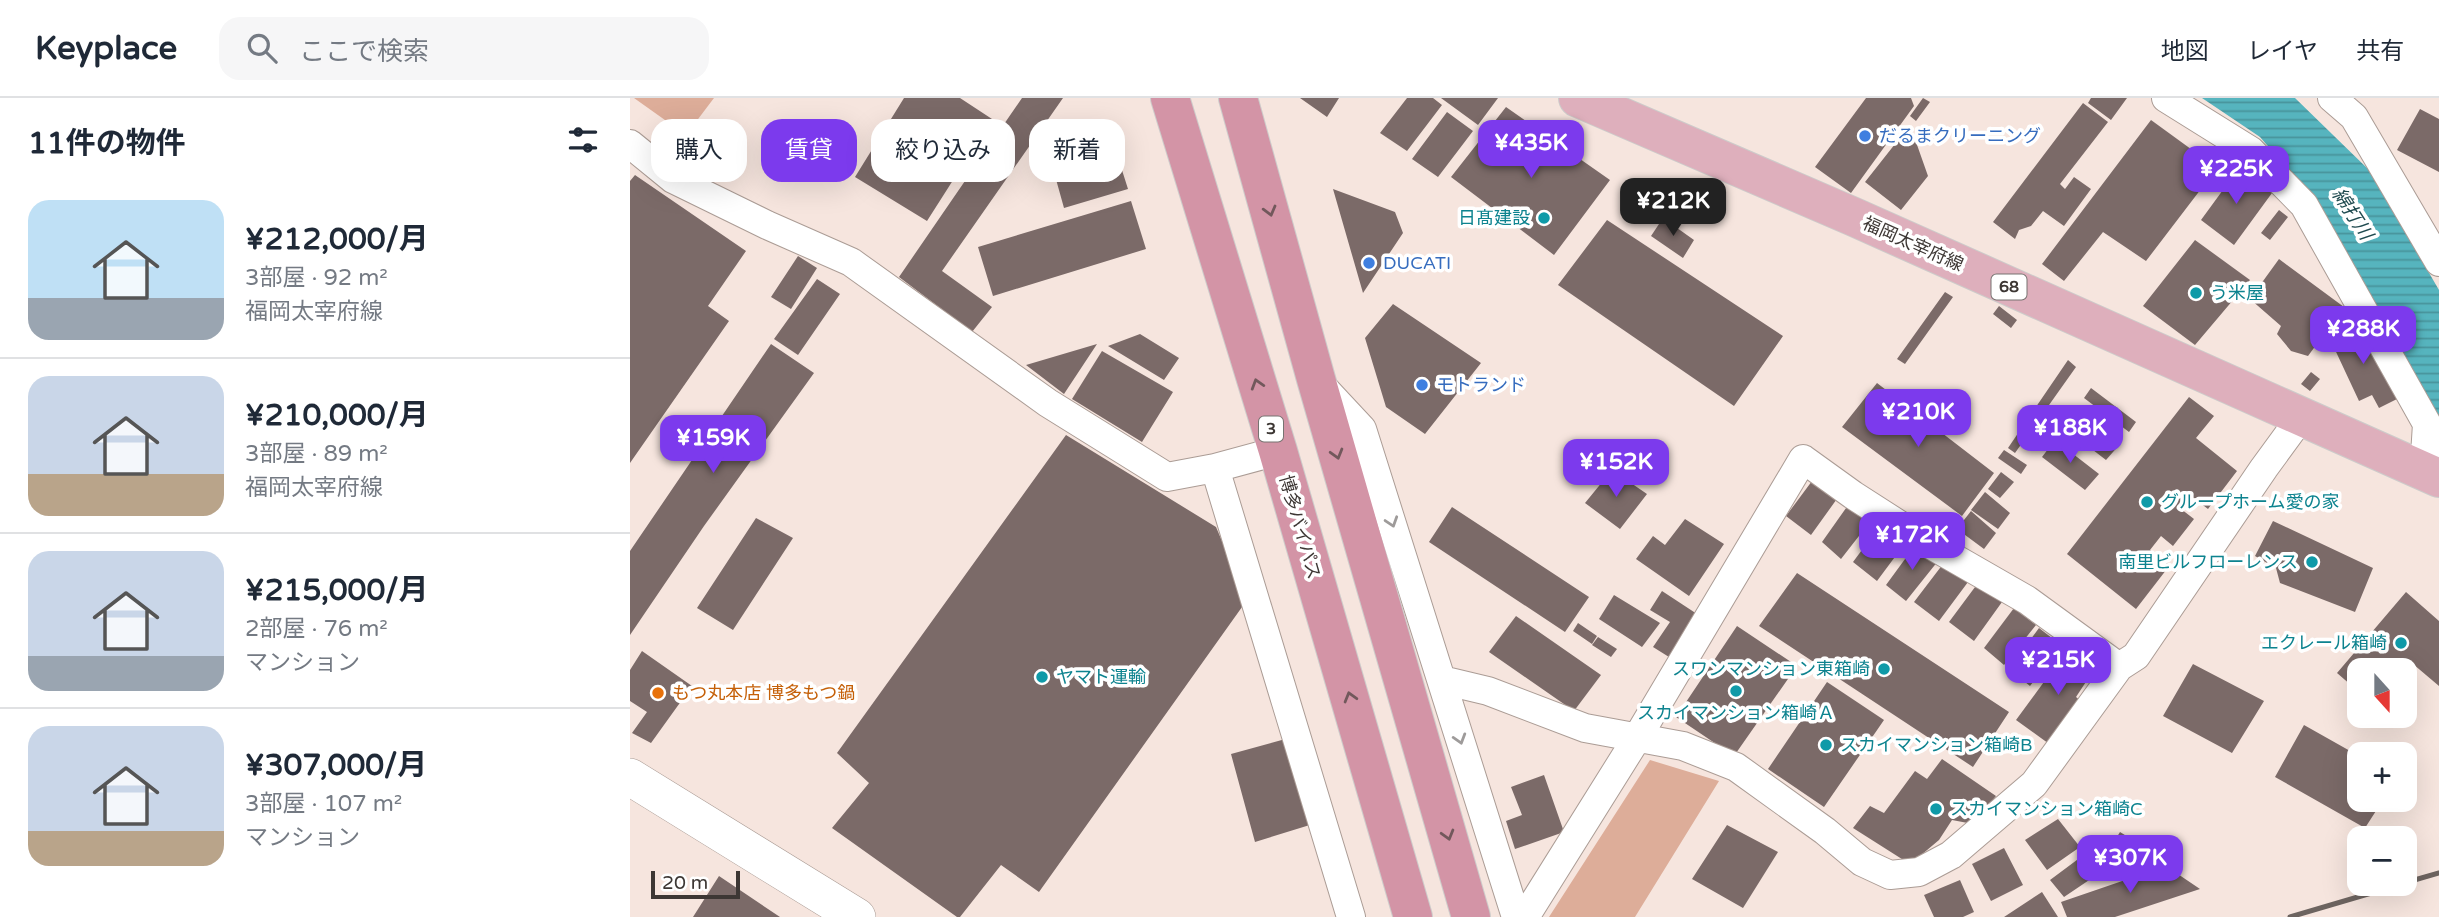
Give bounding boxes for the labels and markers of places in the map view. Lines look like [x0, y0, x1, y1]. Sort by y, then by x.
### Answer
pin: ¥435K [1482, 120, 1580, 180]
place label: だるまクリーニング [1879, 125, 2041, 147]
marker: だるまクリーニング [1857, 128, 1873, 144]
pin: ¥225K [2187, 146, 2285, 206]
pin: ¥212K [1624, 178, 1722, 238]
place label: 日髙建設 [1458, 207, 1530, 229]
marker: 日髙建設 [1536, 210, 1552, 226]
place label: DUCATI [1383, 252, 1451, 274]
marker: DUCATI [1361, 255, 1377, 271]
place label: う米屋 [2210, 282, 2264, 304]
marker: う米屋 [2188, 285, 2204, 301]
pin: ¥288K [2314, 306, 2412, 366]
place label: モトランド [1436, 374, 1526, 396]
marker: モトランド [1414, 377, 1430, 393]
pin: ¥210K [1869, 390, 1967, 449]
pin: ¥188K [2021, 406, 2119, 465]
pin: ¥159K [664, 416, 762, 475]
pin: ¥152K [1567, 440, 1665, 499]
place label: グループホーム愛の家 [2161, 491, 2339, 513]
marker: グループホーム愛の家 [2139, 494, 2155, 510]
pin: ¥172K [1863, 512, 1961, 572]
place label: 南里ビルフローレンス [2118, 551, 2298, 573]
marker: 南里ビルフローレンス [2304, 554, 2320, 570]
place label: エクレール箱崎 [2261, 632, 2387, 654]
marker: エクレール箱崎 [2393, 635, 2409, 651]
pin: ¥215K [2009, 638, 2107, 697]
place label: スワンマンション東箱崎 [1672, 658, 1870, 680]
marker: スワンマンション東箱崎 [1876, 661, 1892, 677]
place label: ヤマト運輸 [1056, 666, 1146, 688]
marker: ヤマト運輸 [1034, 669, 1050, 685]
place label: もつ丸本店 博多もつ鍋 [672, 682, 855, 704]
marker: スカイマンション箱崎Ａ [1728, 683, 1744, 699]
marker: もつ丸本店 博多もつ鍋 [650, 685, 666, 701]
place label: スカイマンション箱崎Ａ [1637, 702, 1835, 724]
place label: スカイマンション箱崎B [1840, 734, 2032, 756]
marker: スカイマンション箱崎B [1818, 737, 1834, 753]
place label: スカイマンション箱崎C [1950, 798, 2143, 820]
marker: スカイマンション箱崎C [1928, 801, 1944, 817]
pin: ¥307K [2081, 836, 2179, 895]

